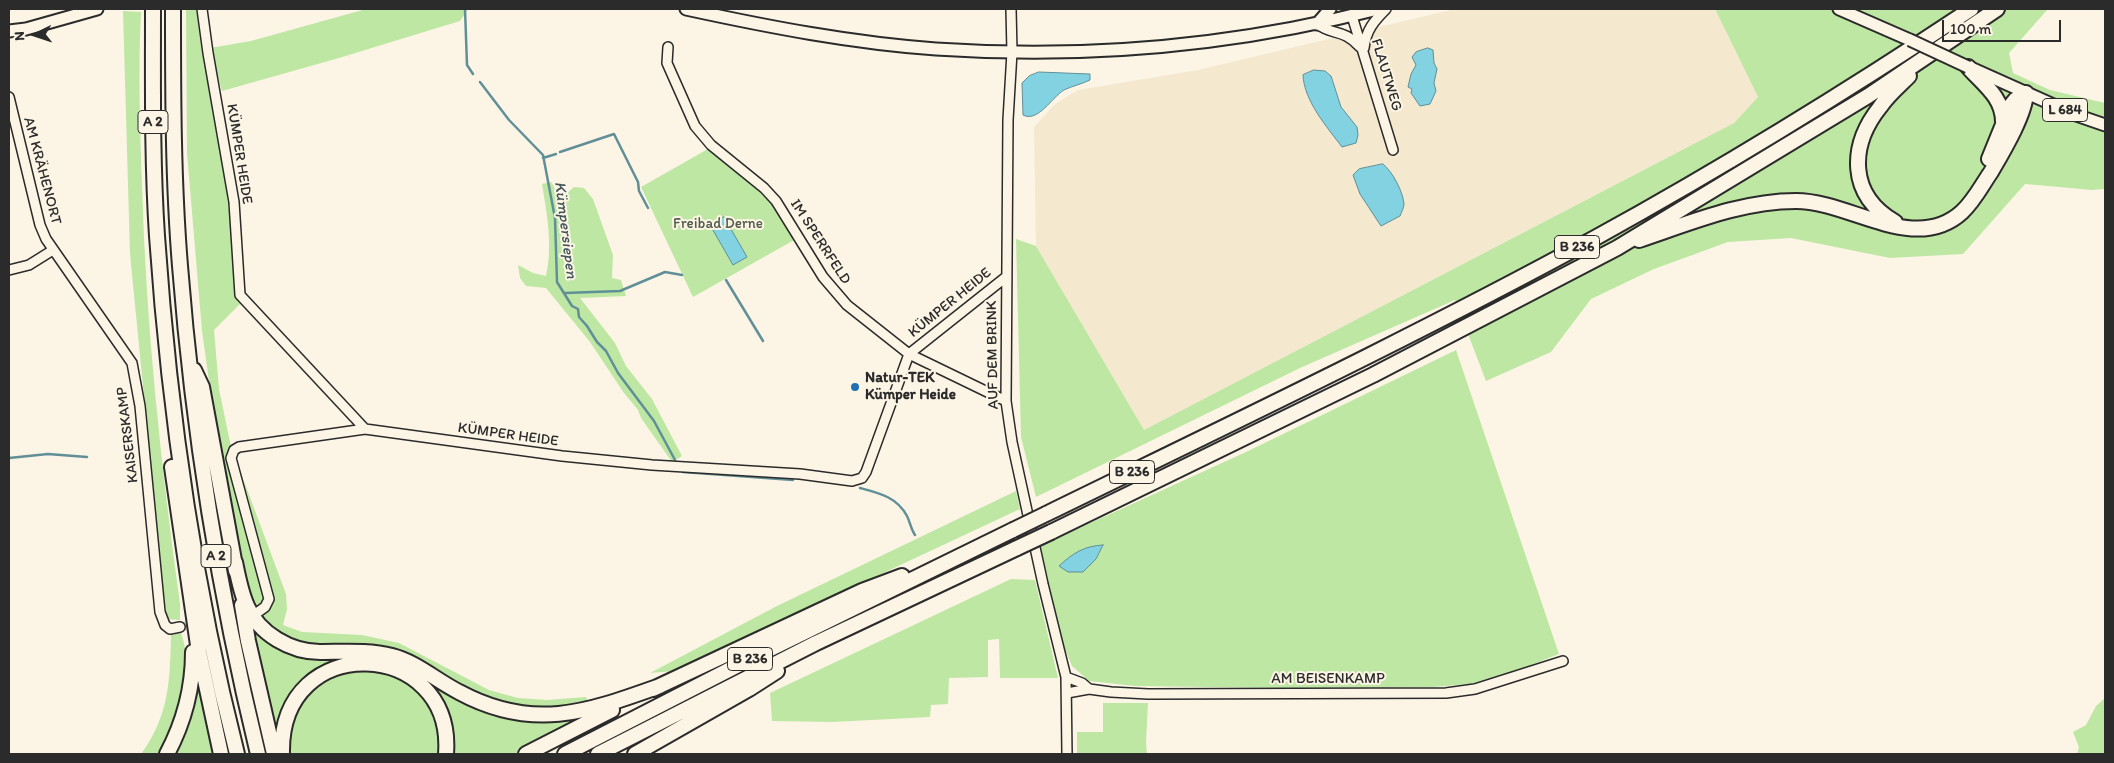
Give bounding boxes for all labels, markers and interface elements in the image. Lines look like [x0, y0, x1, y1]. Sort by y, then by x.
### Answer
north arrow [10, 10, 60, 60]
scale bar [1944, 10, 2063, 42]
text: 100 m [1950, 20, 1991, 38]
text: N [11, 31, 28, 41]
street label: FLAUTWEG [1366, 37, 1406, 113]
road number: L 684 [2042, 98, 2088, 122]
street label: KÜMPER HEIDE [222, 102, 256, 206]
road number: A 2 [138, 110, 168, 134]
street label: AM KRÄHENORT [19, 115, 65, 227]
water label: Kümpersiepen [550, 180, 580, 280]
street label: IM SPERRFELD [786, 196, 854, 288]
park label: Freibad Derne [673, 215, 763, 233]
road number: B 236 [1554, 236, 1600, 258]
street label: KÜMPER HEIDE [905, 264, 995, 342]
street label: AUF DEM BRINK [983, 301, 1003, 409]
place label: Natur-TEK Kümper Heide [865, 369, 956, 404]
marker: Natur-TEK Kümper Heide [849, 381, 861, 393]
street label: KAISERSKAMP [113, 386, 143, 484]
street label: KÜMPER HEIDE [456, 419, 560, 451]
road number: B 236 [1110, 461, 1154, 484]
road number: A 2 [201, 544, 231, 568]
road number: B 236 [728, 648, 772, 671]
street label: AM BEISENKAMP [1271, 670, 1385, 688]

